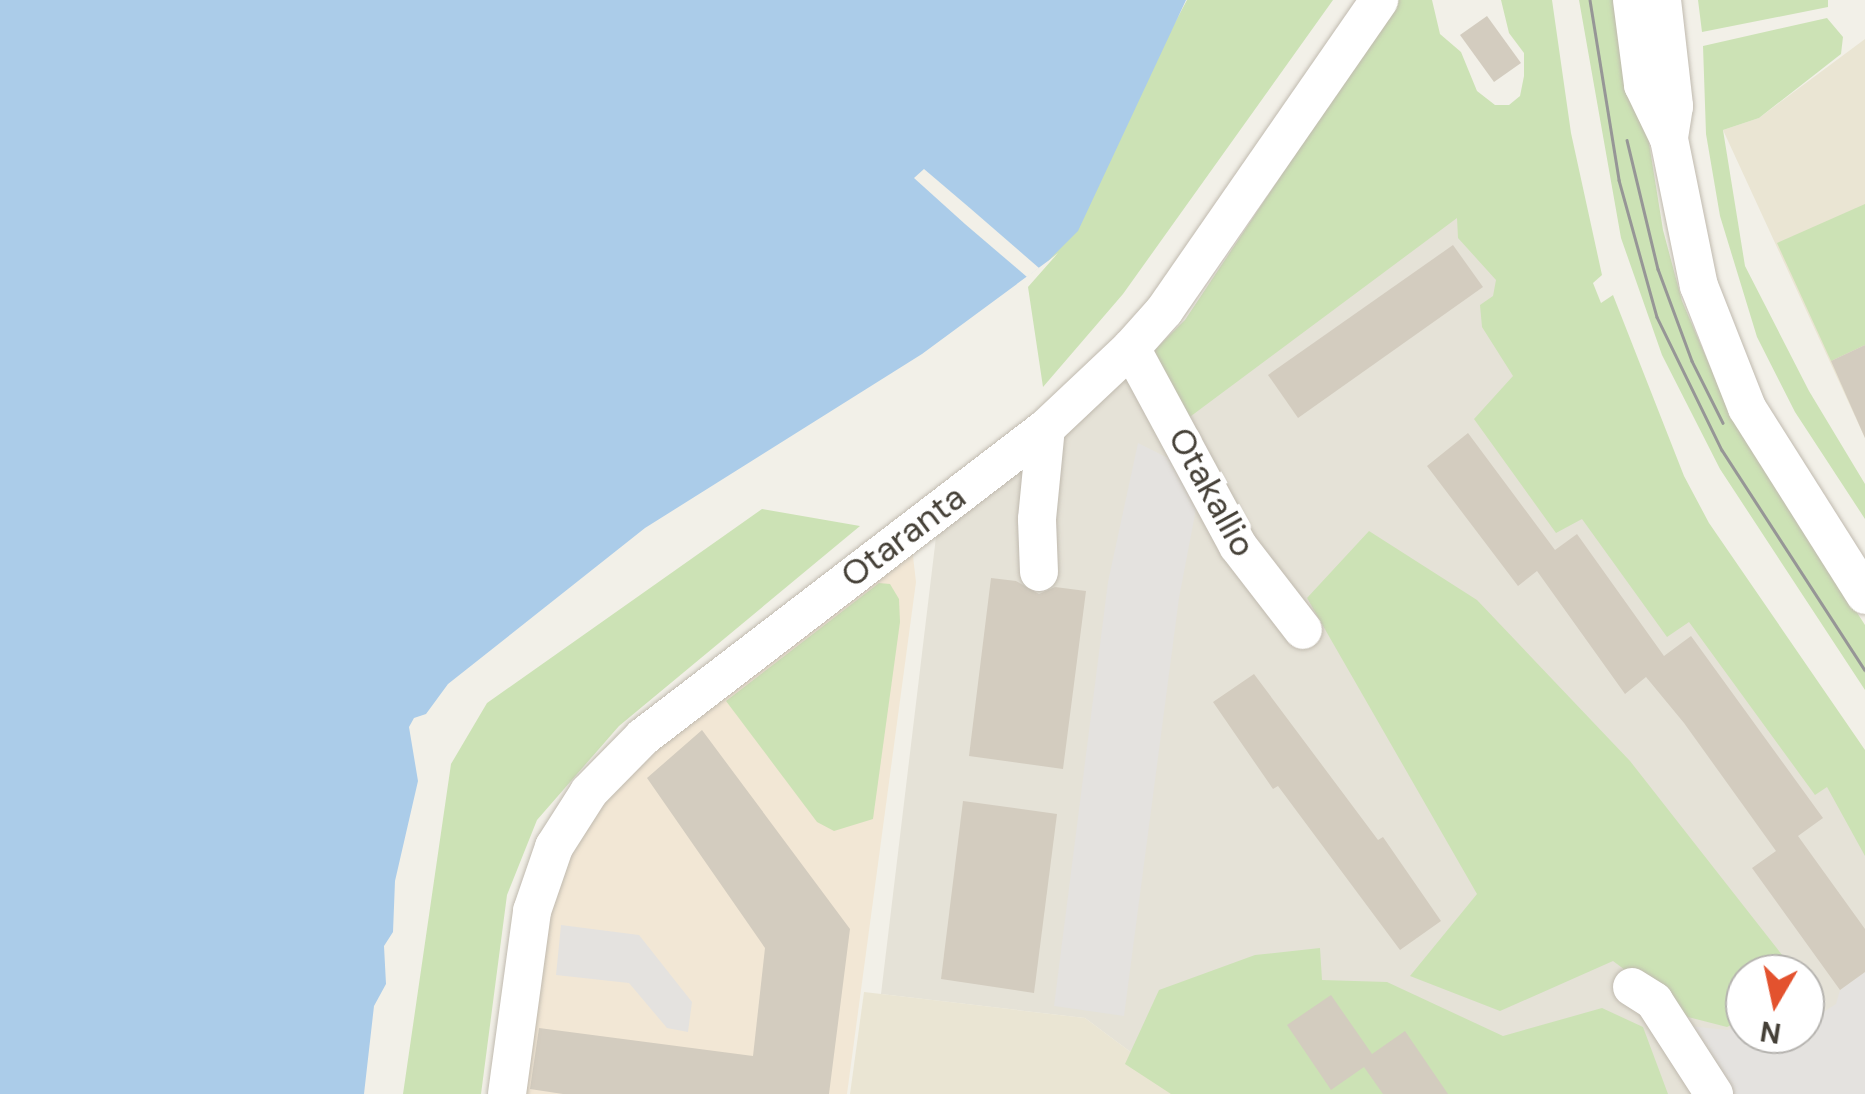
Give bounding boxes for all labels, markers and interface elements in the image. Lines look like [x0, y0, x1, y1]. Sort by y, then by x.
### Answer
street label: Otakallio [1159, 420, 1265, 564]
street label: Otaranta [833, 476, 973, 596]
north arrow [1725, 954, 1825, 1054]
text: N [1758, 1012, 1784, 1052]

